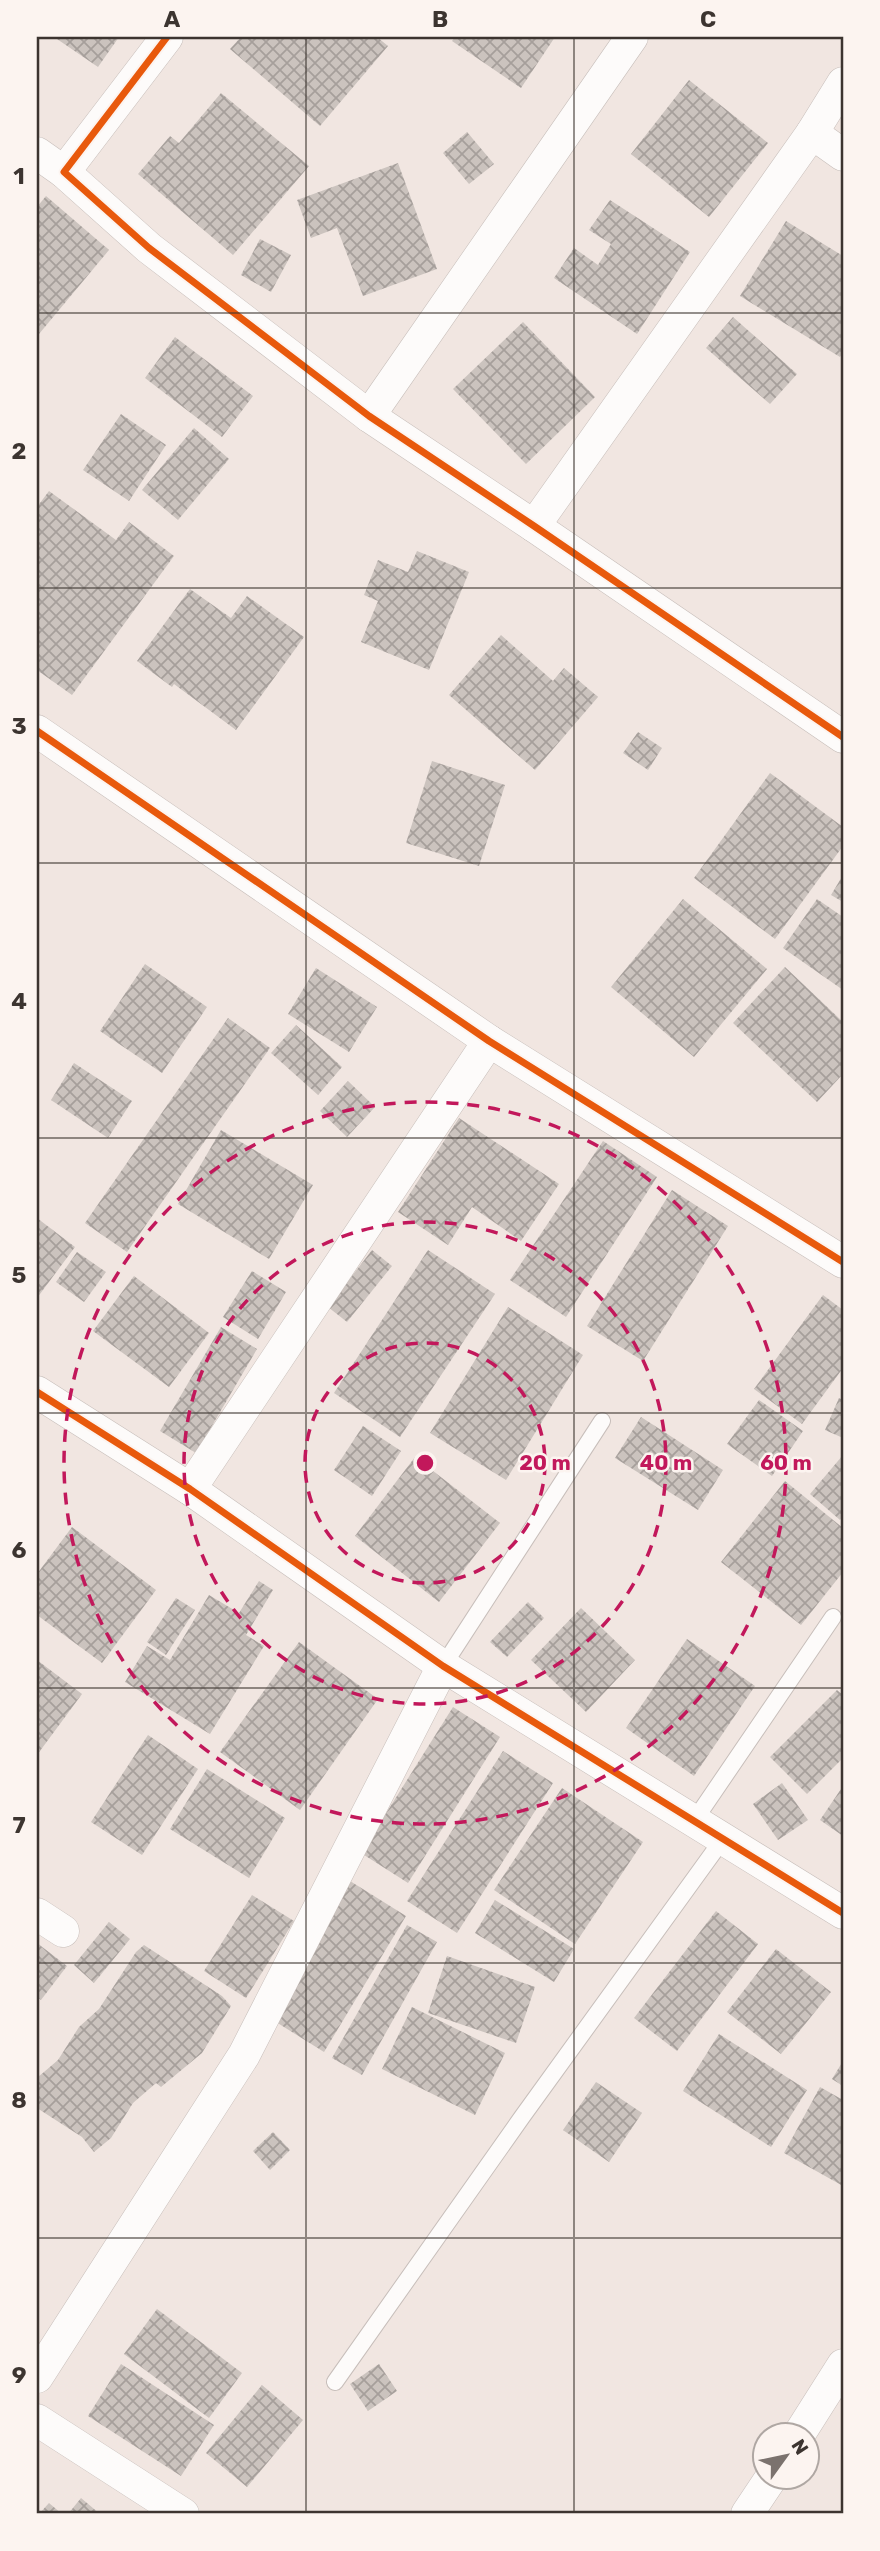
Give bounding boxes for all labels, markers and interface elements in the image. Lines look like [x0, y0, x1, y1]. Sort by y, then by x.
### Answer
text: A [164, 5, 181, 33]
text: B [432, 5, 448, 33]
text: C [700, 5, 716, 33]
text: 1 [13, 162, 25, 190]
text: 2 [12, 437, 26, 465]
text: 3 [11, 712, 27, 740]
text: 4 [11, 987, 27, 1015]
text: 5 [12, 1261, 27, 1289]
text: 20 m [519, 1450, 571, 1475]
text: 40 m [640, 1450, 692, 1475]
text: 60 m [760, 1450, 812, 1475]
centre of rings [413, 1451, 437, 1475]
text: 6 [12, 1536, 27, 1564]
text: 7 [12, 1811, 26, 1839]
text: 8 [11, 2086, 27, 2114]
text: 9 [12, 2361, 26, 2389]
north arrow [750, 2422, 820, 2492]
text: N [786, 2435, 813, 2459]

